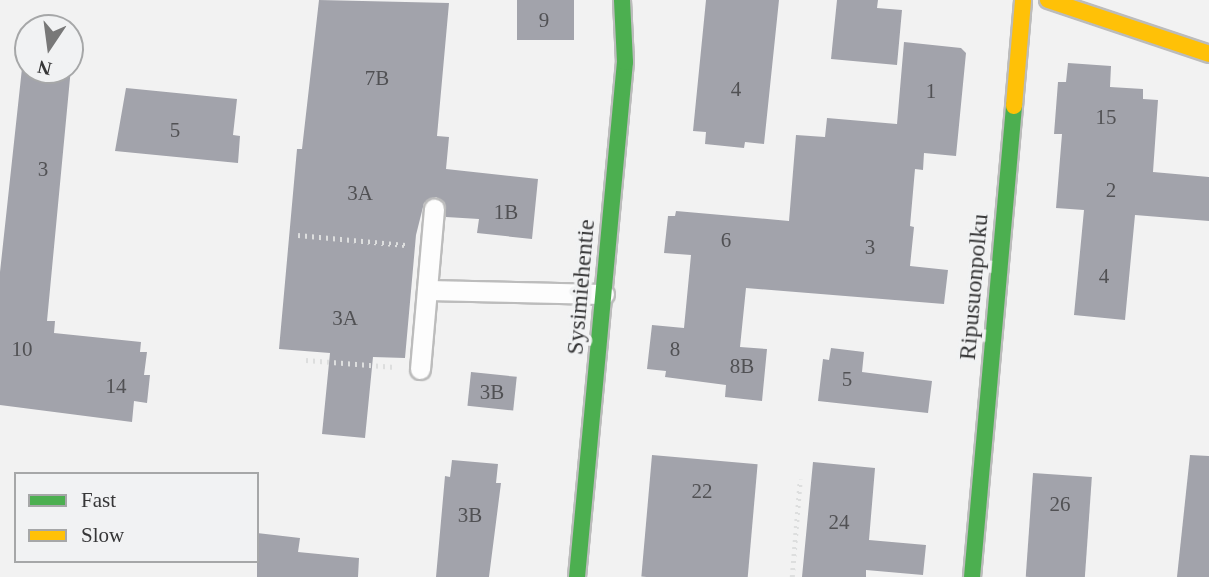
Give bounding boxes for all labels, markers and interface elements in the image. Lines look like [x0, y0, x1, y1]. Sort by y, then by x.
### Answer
house number: 9 [539, 7, 549, 33]
north arrow [14, 14, 84, 84]
text: N [36, 56, 54, 80]
house number: 7B [365, 65, 389, 91]
house number: 4 [731, 76, 741, 102]
house number: 1 [926, 78, 936, 104]
house number: 15 [1096, 104, 1116, 130]
house number: 5 [170, 117, 180, 143]
house number: 3 [38, 156, 48, 182]
house number: 2 [1106, 177, 1116, 203]
house number: 3A [347, 180, 373, 206]
house number: 1B [494, 199, 518, 225]
street label: Ripusuonpolku [953, 213, 995, 361]
street label: Sysimiehentie [561, 218, 601, 356]
house number: 6 [721, 227, 731, 253]
house number: 3 [865, 234, 875, 260]
house number: 4 [1099, 263, 1109, 289]
house number: 3A [332, 305, 358, 331]
house number: 10 [12, 336, 32, 362]
house number: 8 [670, 336, 680, 362]
house number: 8B [730, 353, 754, 379]
house number: 5 [842, 366, 852, 392]
house number: 14 [106, 373, 127, 399]
house number: 3B [480, 379, 504, 405]
legend [14, 472, 259, 563]
house number: 22 [692, 478, 712, 504]
text: Fast [81, 488, 116, 512]
house number: 26 [1050, 491, 1070, 517]
house number: 3B [458, 502, 482, 528]
house number: 24 [828, 509, 850, 535]
text: Slow [81, 523, 124, 547]

